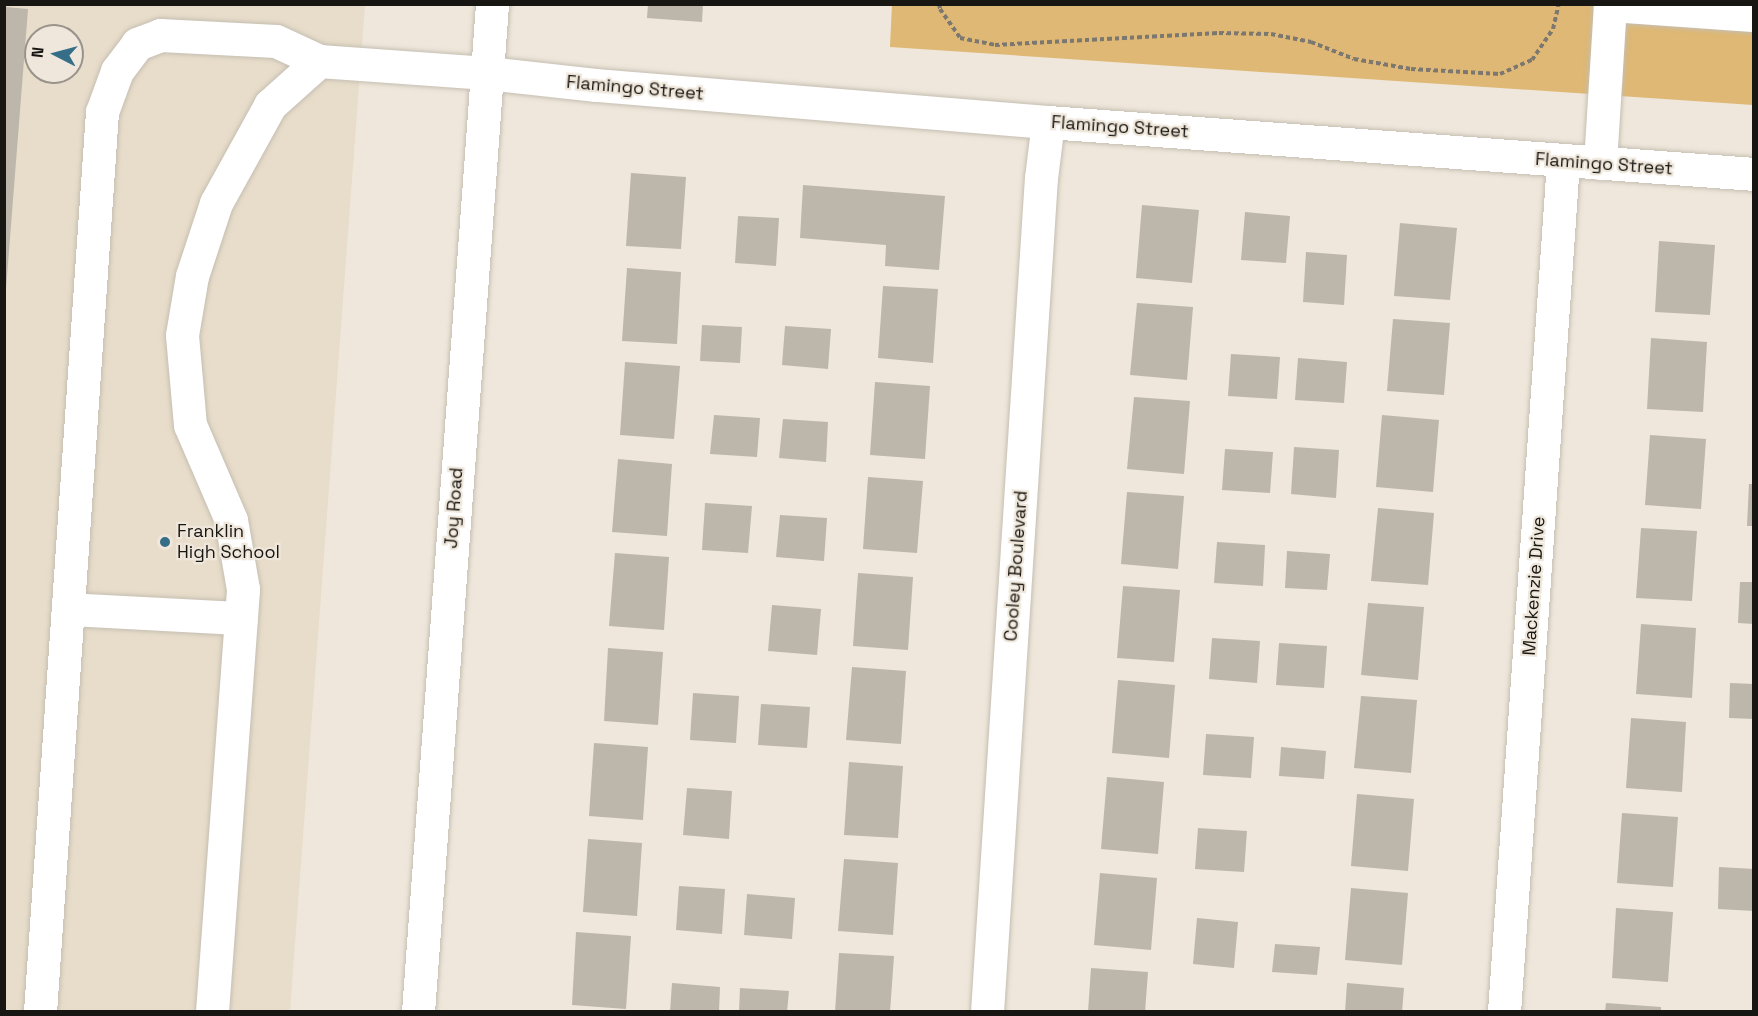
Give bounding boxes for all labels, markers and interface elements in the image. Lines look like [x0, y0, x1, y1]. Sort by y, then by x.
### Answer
north arrow [24, 24, 84, 84]
text: N [27, 46, 49, 59]
street label: Flamingo Street [565, 71, 705, 105]
street label: Flamingo Street [1051, 111, 1189, 143]
street label: Flamingo Street [1535, 148, 1673, 180]
street label: Joy Road [440, 467, 468, 549]
street label: Cooley Boulevard [1000, 490, 1032, 642]
street label: Mackenzie Drive [1518, 516, 1550, 656]
place label: Franklin High School [177, 521, 280, 564]
marker: Franklin High School [158, 535, 172, 549]

